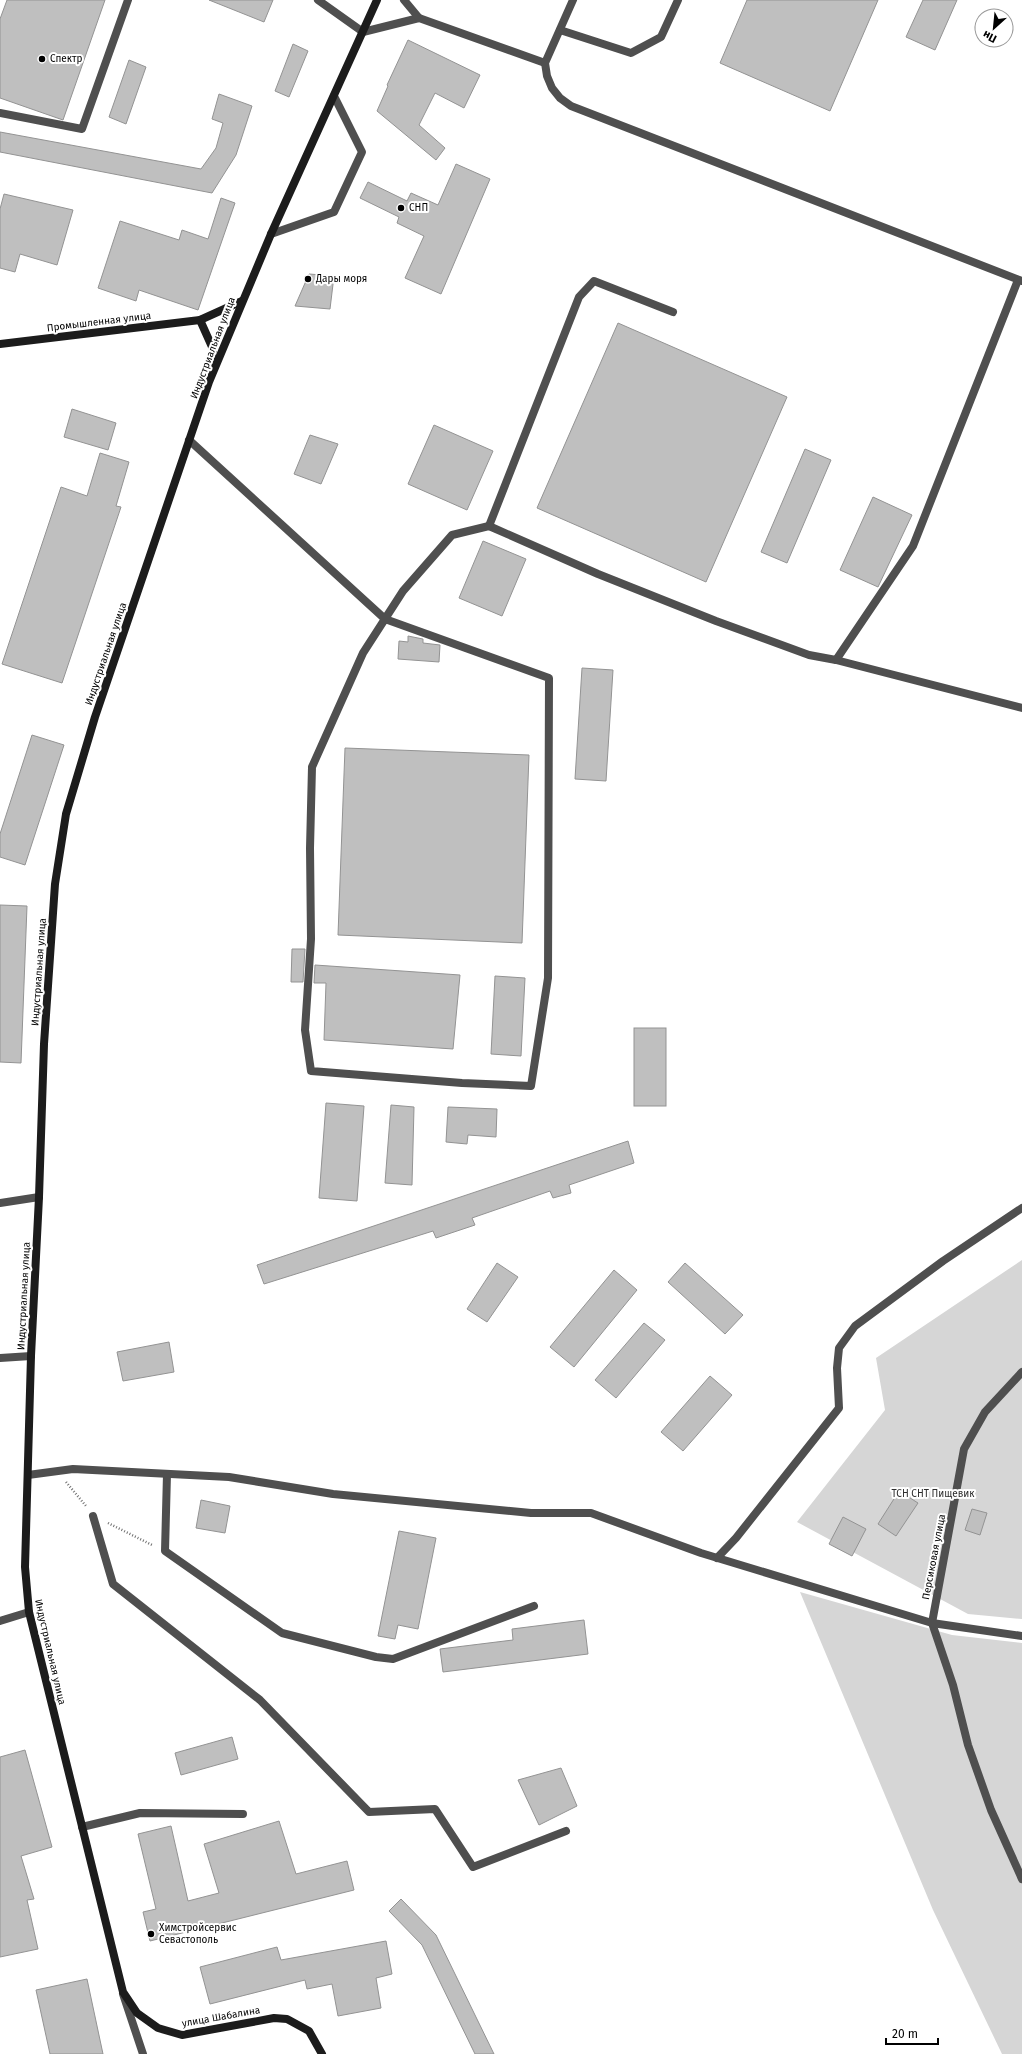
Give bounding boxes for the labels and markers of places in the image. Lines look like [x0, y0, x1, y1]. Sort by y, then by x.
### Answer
place label: Спектр [50, 53, 82, 65]
marker: Спектр [37, 54, 47, 64]
place label: СНП [409, 202, 428, 214]
marker: СНП [396, 203, 406, 213]
place label: Дары моря [315, 273, 367, 285]
marker: Дары моря [303, 274, 313, 284]
place label: Химстройсервис Севастополь [159, 1922, 237, 1946]
marker: Химстройсервис Севастополь [146, 1929, 156, 1939]

